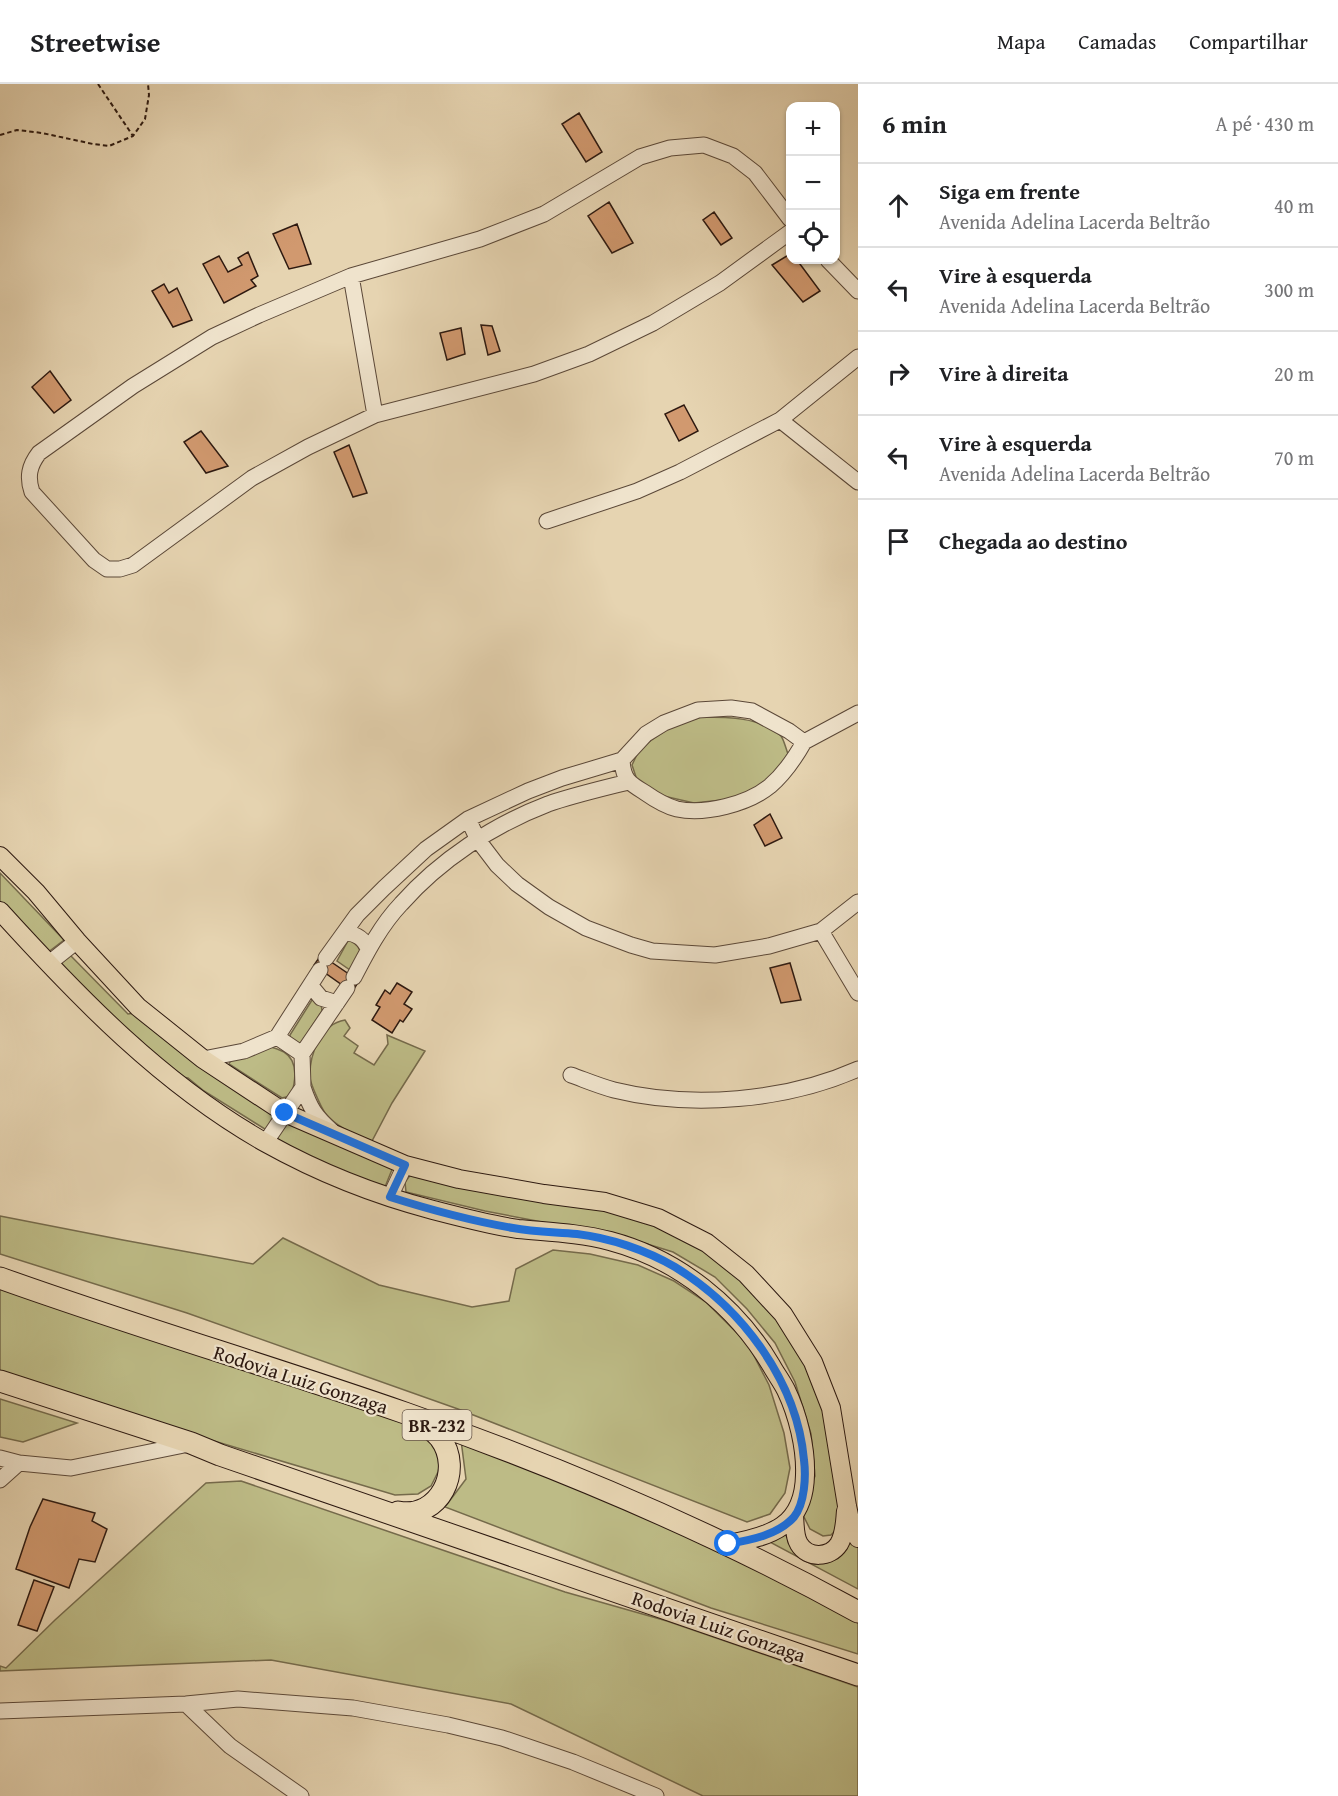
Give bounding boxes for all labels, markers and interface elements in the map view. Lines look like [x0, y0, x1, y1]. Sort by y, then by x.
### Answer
text: Streetwise [30, 21, 160, 62]
text: Mapa [997, 26, 1045, 57]
text: Camadas [1078, 26, 1156, 57]
text: Compartilhar [1189, 26, 1308, 57]
map controls [786, 102, 840, 264]
button: + [786, 102, 840, 156]
text: 6 min [882, 104, 947, 143]
text: A pé · 430 m [1216, 109, 1314, 138]
button: − [786, 156, 840, 210]
text: Siga em frente [939, 175, 1080, 207]
icon: ahead [882, 189, 915, 222]
text: 40 m [1274, 191, 1314, 220]
text: Avenida Adelina Lacerda Beltrão [939, 207, 1210, 236]
button: locate [786, 210, 840, 264]
text: Vire à esquerda [939, 259, 1092, 291]
icon: left [882, 273, 915, 306]
text: 300 m [1264, 275, 1314, 304]
text: Avenida Adelina Lacerda Beltrão [939, 291, 1210, 320]
icon: right [882, 357, 915, 390]
text: Vire à direita [939, 357, 1069, 389]
text: 20 m [1274, 359, 1314, 388]
text: Vire à esquerda [939, 427, 1092, 459]
icon: left [882, 441, 915, 474]
text: 70 m [1274, 443, 1314, 472]
text: Avenida Adelina Lacerda Beltrão [939, 459, 1210, 488]
icon: arrive [882, 525, 915, 558]
text: Chegada ao destino [939, 525, 1127, 557]
route end [271, 1099, 297, 1125]
street label: Rodovia Luiz Gonzaga [210, 1337, 392, 1421]
road number: BR-232 [402, 1410, 472, 1440]
route start [714, 1530, 740, 1556]
street label: Rodovia Luiz Gonzaga [628, 1583, 810, 1669]

